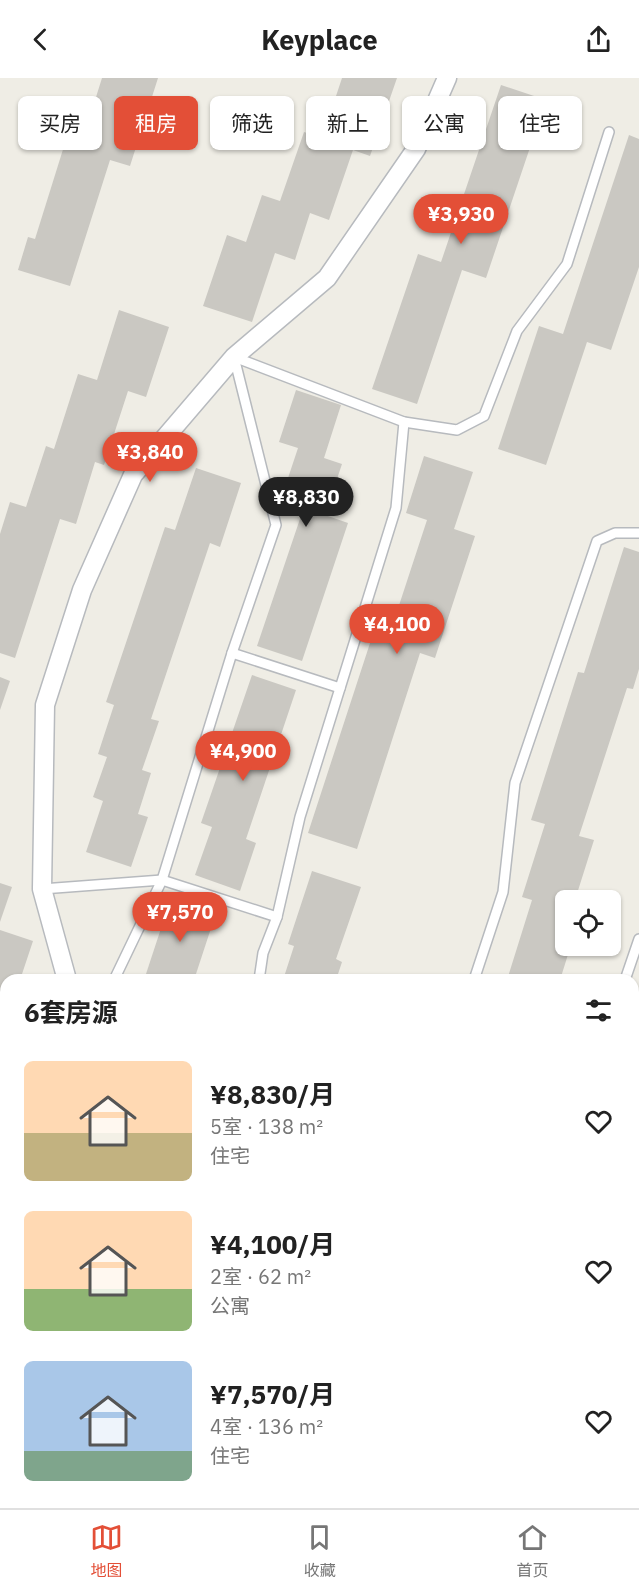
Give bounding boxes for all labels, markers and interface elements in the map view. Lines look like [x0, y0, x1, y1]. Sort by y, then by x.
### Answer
text: Keyplace [261, 22, 378, 57]
icon: back [24, 23, 57, 56]
icon: share [582, 23, 615, 56]
chip: 买房 [18, 96, 102, 150]
chip: 租房 [114, 96, 198, 150]
chip: 筛选 [210, 96, 294, 150]
chip: 新上 [306, 96, 390, 150]
chip: 公寓 [402, 96, 486, 150]
chip: 住宅 [498, 96, 582, 150]
pin: ¥3,930 [412, 194, 510, 245]
text: ¥3,930 [427, 200, 495, 227]
pin: ¥3,840 [101, 432, 199, 483]
text: ¥3,840 [116, 438, 184, 465]
pin: ¥8,830 [257, 477, 355, 528]
text: ¥8,830 [272, 483, 340, 510]
pin: ¥4,100 [348, 604, 446, 655]
text: ¥4,100 [363, 610, 431, 637]
pin: ¥4,900 [194, 731, 292, 782]
text: ¥4,900 [209, 737, 277, 764]
map controls [555, 890, 621, 956]
button: locate [555, 890, 621, 956]
pin: ¥7,570 [131, 892, 229, 943]
text: ¥7,570 [146, 898, 214, 925]
icon: filters [582, 994, 615, 1027]
text: 6套房源 [24, 995, 118, 1029]
text: ¥8,830/月 [210, 1077, 335, 1111]
icon: home [72, 1085, 144, 1157]
icon: heart [582, 1105, 615, 1138]
text: 5室 · 138 m² [210, 1113, 323, 1140]
text: 住宅 [210, 1142, 250, 1169]
text: ¥4,100/月 [210, 1227, 335, 1261]
icon: home [72, 1235, 144, 1307]
icon: heart [582, 1255, 615, 1288]
text: 2室 · 62 m² [210, 1263, 311, 1290]
text: 公寓 [210, 1292, 250, 1319]
text: ¥7,570/月 [210, 1377, 335, 1411]
icon: home [72, 1385, 144, 1457]
icon: heart [582, 1405, 615, 1438]
text: 4室 · 136 m² [210, 1413, 323, 1440]
text: 住宅 [210, 1442, 250, 1469]
tab: 地图 [90, 1521, 123, 1581]
tab: 收藏 [303, 1521, 336, 1581]
tab: 首页 [516, 1521, 549, 1581]

